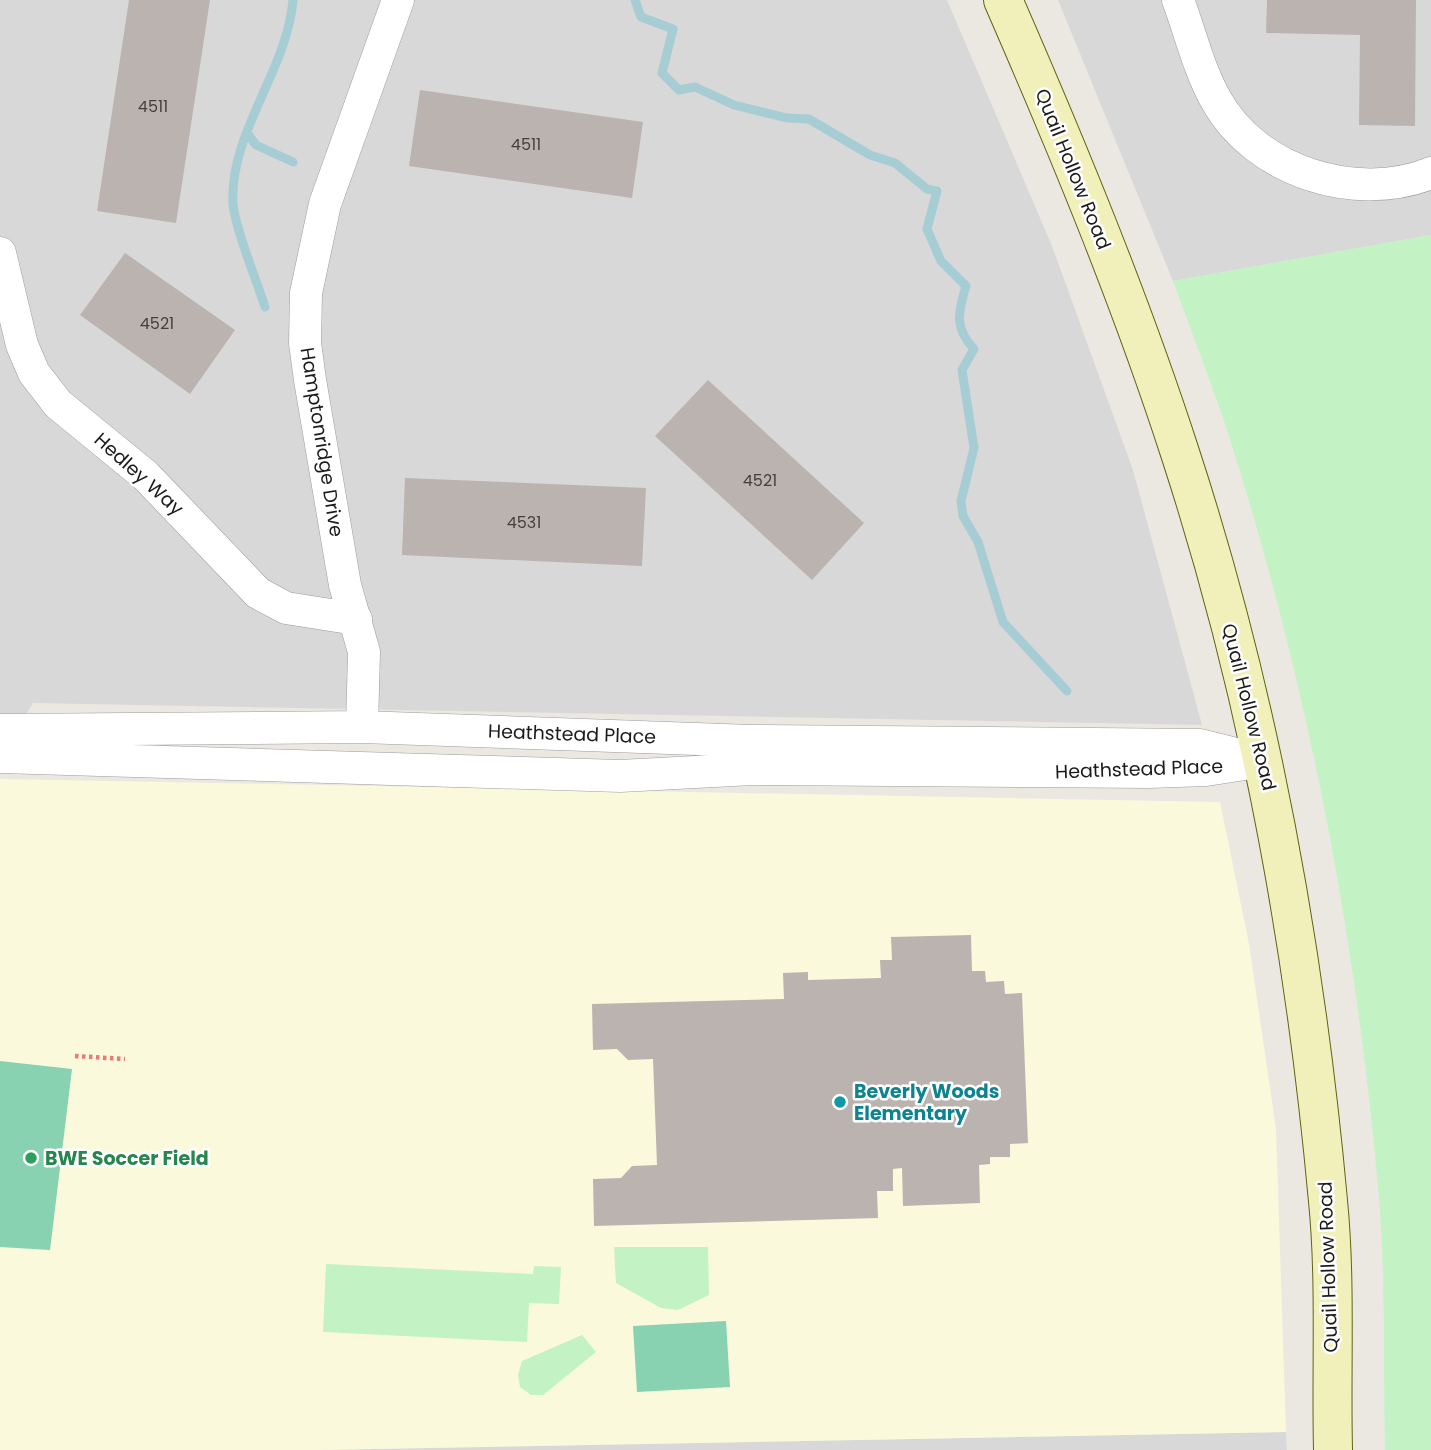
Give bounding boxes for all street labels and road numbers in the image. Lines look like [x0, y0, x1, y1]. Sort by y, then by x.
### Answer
street label: Quail Hollow Road [1028, 85, 1118, 253]
street label: Hamptonridge Drive [294, 345, 350, 539]
street label: Hedley Way [88, 426, 190, 522]
street label: Quail Hollow Road [1215, 621, 1283, 793]
street label: Heathstead Place [488, 718, 656, 750]
street label: Heathstead Place [1055, 753, 1223, 785]
street label: Quail Hollow Road [1312, 1181, 1344, 1353]

